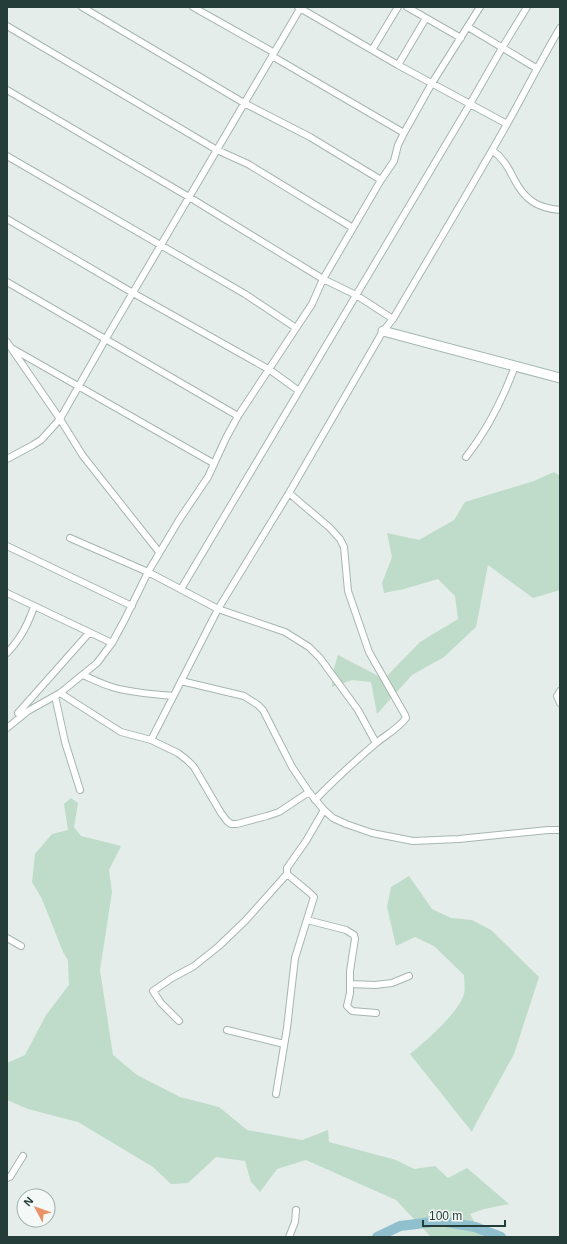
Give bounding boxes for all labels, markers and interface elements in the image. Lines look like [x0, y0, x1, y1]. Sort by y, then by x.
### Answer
north arrow [16, 1188, 56, 1228]
text: N [21, 1194, 36, 1208]
scale bar [423, 1202, 505, 1228]
text: 100 m [429, 1209, 462, 1223]

